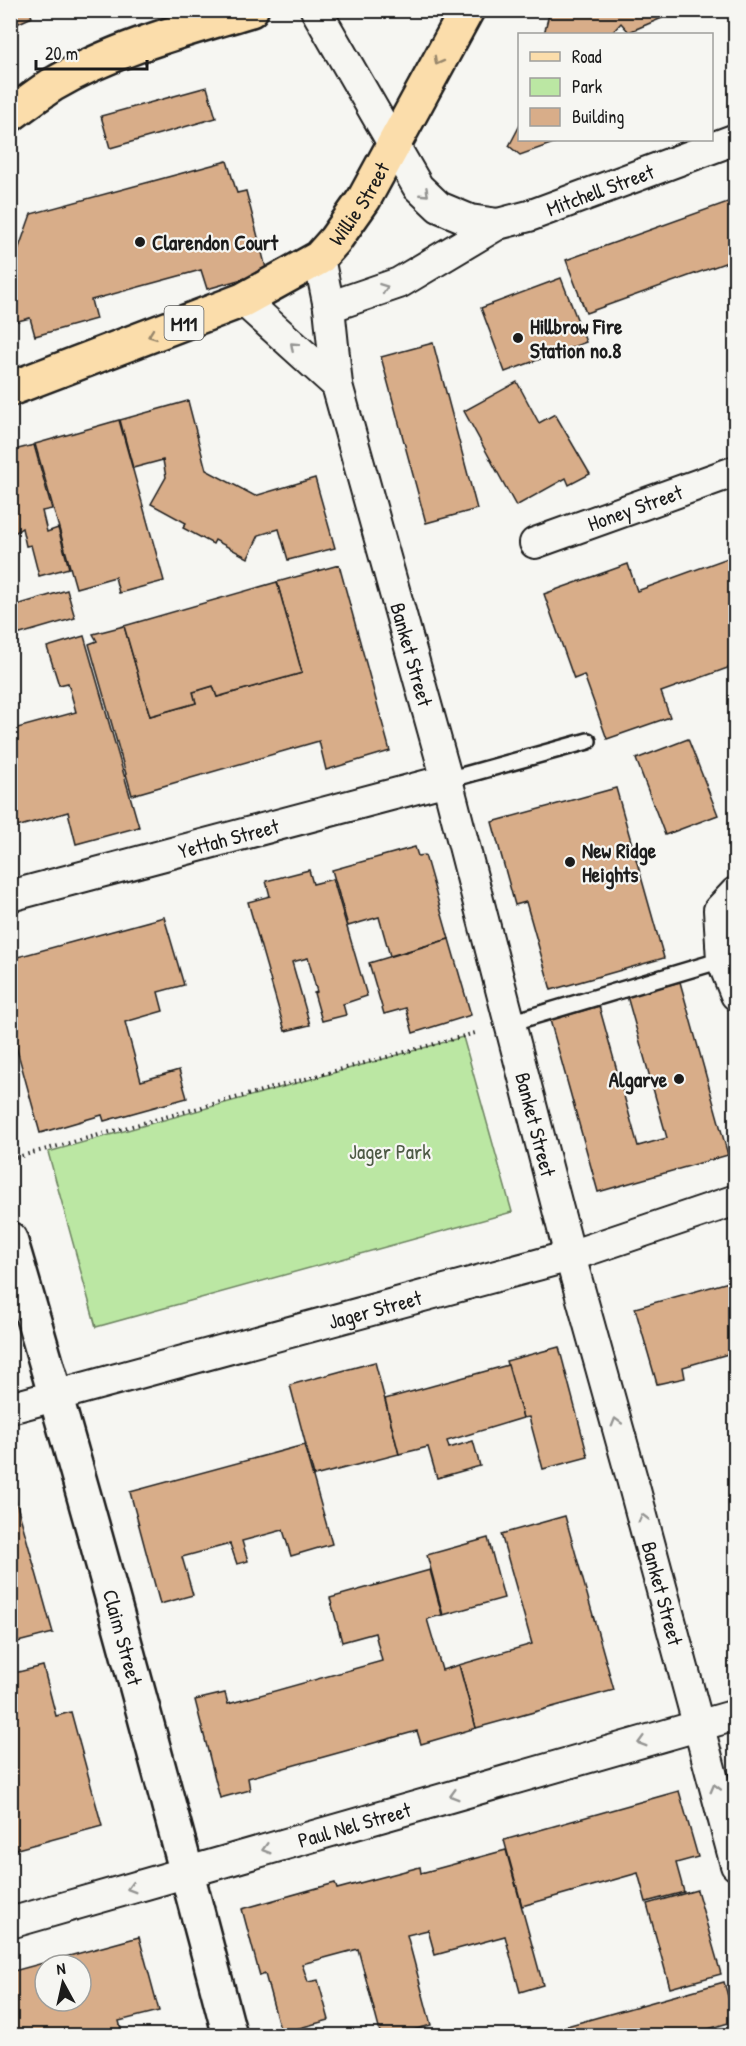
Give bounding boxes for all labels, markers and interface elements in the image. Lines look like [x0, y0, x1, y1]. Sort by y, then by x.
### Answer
scale bar [36, 33, 147, 71]
legend [518, 33, 713, 141]
text: 20 m [45, 41, 78, 66]
text: Road [572, 44, 602, 69]
one-way arrow [434, 55, 445, 66]
text: Park [572, 74, 603, 99]
text: Building [572, 104, 624, 129]
street label: Willie Street [321, 156, 396, 251]
street label: Mitchell Street [542, 156, 659, 223]
one-way arrow [418, 186, 428, 197]
place label: Clarendon Court [152, 228, 279, 257]
marker: Clarendon Court [133, 235, 147, 249]
one-way arrow [378, 283, 389, 296]
road number: M11 [164, 306, 204, 340]
place label: Hillbrow Fire Station no.8 [530, 312, 623, 365]
one-way arrow [147, 328, 158, 340]
marker: Hillbrow Fire Station no.8 [511, 331, 525, 345]
one-way arrow [290, 342, 301, 353]
street label: Honey Street [583, 477, 687, 538]
street label: Banket Street [384, 599, 440, 710]
street label: Yettah Street [175, 811, 283, 865]
place label: New Ridge Heights [582, 836, 657, 890]
marker: New Ridge Heights [563, 855, 577, 869]
place label: Algarve [609, 1065, 668, 1095]
street label: Banket Street [509, 1069, 564, 1180]
marker: Algarve [672, 1072, 686, 1086]
park label: Jager Park [349, 1137, 431, 1166]
street label: Jager Street [325, 1282, 425, 1335]
one-way arrow [611, 1417, 624, 1427]
one-way arrow [637, 1513, 650, 1523]
street label: Banket Street [635, 1538, 691, 1649]
street label: Claim Street [96, 1586, 150, 1689]
one-way arrow [637, 1735, 647, 1747]
one-way arrow [709, 1783, 722, 1793]
one-way arrow [449, 1788, 460, 1800]
street label: Paul Nel Street [294, 1794, 415, 1854]
one-way arrow [262, 1842, 272, 1854]
one-way arrow [126, 1881, 137, 1893]
north arrow [33, 1953, 93, 2013]
text: N [55, 1957, 67, 1980]

